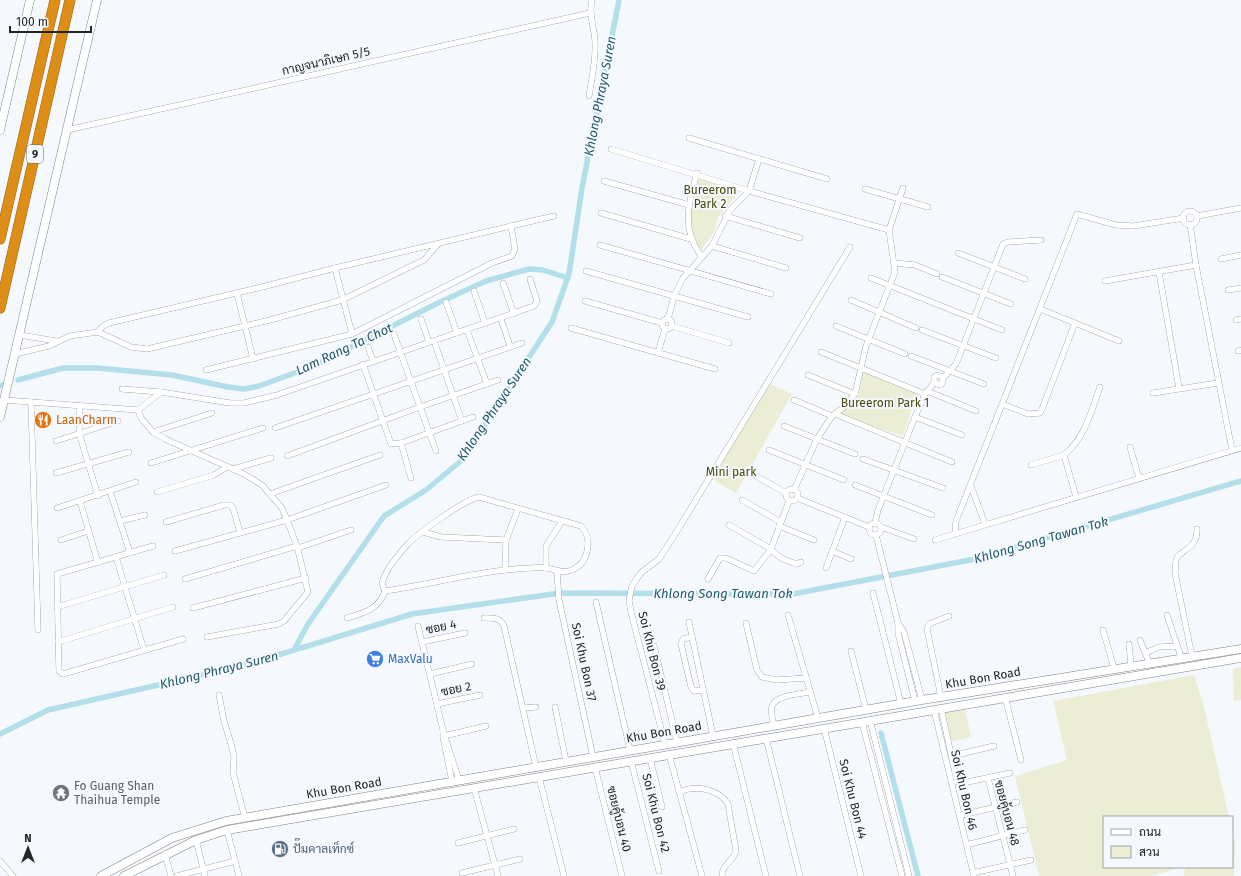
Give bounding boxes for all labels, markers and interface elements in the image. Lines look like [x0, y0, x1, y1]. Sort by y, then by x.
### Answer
scale bar [10, 8, 91, 34]
text: 100 m [16, 15, 48, 29]
water label: Khlong Phraya Suren [581, 35, 619, 157]
street label: กาญจนาภิเษก 5/5 [281, 44, 371, 78]
road number: 9 [27, 145, 43, 163]
park label: Bureerom Park 2 [683, 183, 737, 211]
water label: Lam Rang Ta Chot [293, 320, 395, 378]
water label: Khlong Phraya Suren [454, 354, 534, 464]
park label: Bureerom Park 1 [841, 396, 929, 410]
restaurant icon: LaanCharm [33, 410, 53, 430]
place label: LaanCharm [56, 413, 117, 427]
park label: Mini park [706, 465, 757, 479]
water label: Khlong Song Tawan Tok [972, 514, 1110, 566]
water label: Khlong Song Tawan Tok [653, 586, 793, 601]
street label: Soi Khu Bon 39 [635, 610, 669, 692]
street label: ซอย 4 [424, 617, 458, 637]
street label: Soi Khu Bon 37 [569, 621, 599, 703]
water label: Khlong Phraya Suren [158, 648, 280, 692]
supermarket icon: MaxValu [365, 649, 385, 669]
place label: MaxValu [388, 652, 433, 666]
street label: Khu Bon Road [944, 664, 1022, 692]
street label: ซอย 2 [440, 679, 472, 699]
street label: Khu Bon Road [625, 718, 703, 746]
street label: Soi Khu Bon 46 [948, 749, 980, 831]
street label: Soi Khu Bon 44 [836, 758, 870, 841]
street label: Soi Khu Bon 42 [639, 772, 673, 854]
street label: Khu Bon Road [305, 774, 383, 802]
place label: Fo Guang Shan Thaihua Temple [74, 779, 160, 807]
street label: ซอยคู้บอน 48 [991, 779, 1023, 848]
temple icon: Fo Guang Shan Thaihua Temple [51, 783, 71, 803]
street label: ซอยคู้บอน 40 [603, 785, 634, 854]
legend [1103, 816, 1233, 868]
text: ถนน [1139, 825, 1162, 839]
north arrow [8, 828, 48, 868]
text: N [24, 832, 32, 845]
place label: ปั๊มคาลเท็กซ์ [293, 838, 354, 856]
fuel station icon: ปั๊มคาลเท็กซ์ [270, 839, 290, 859]
text: สวน [1139, 845, 1160, 859]

